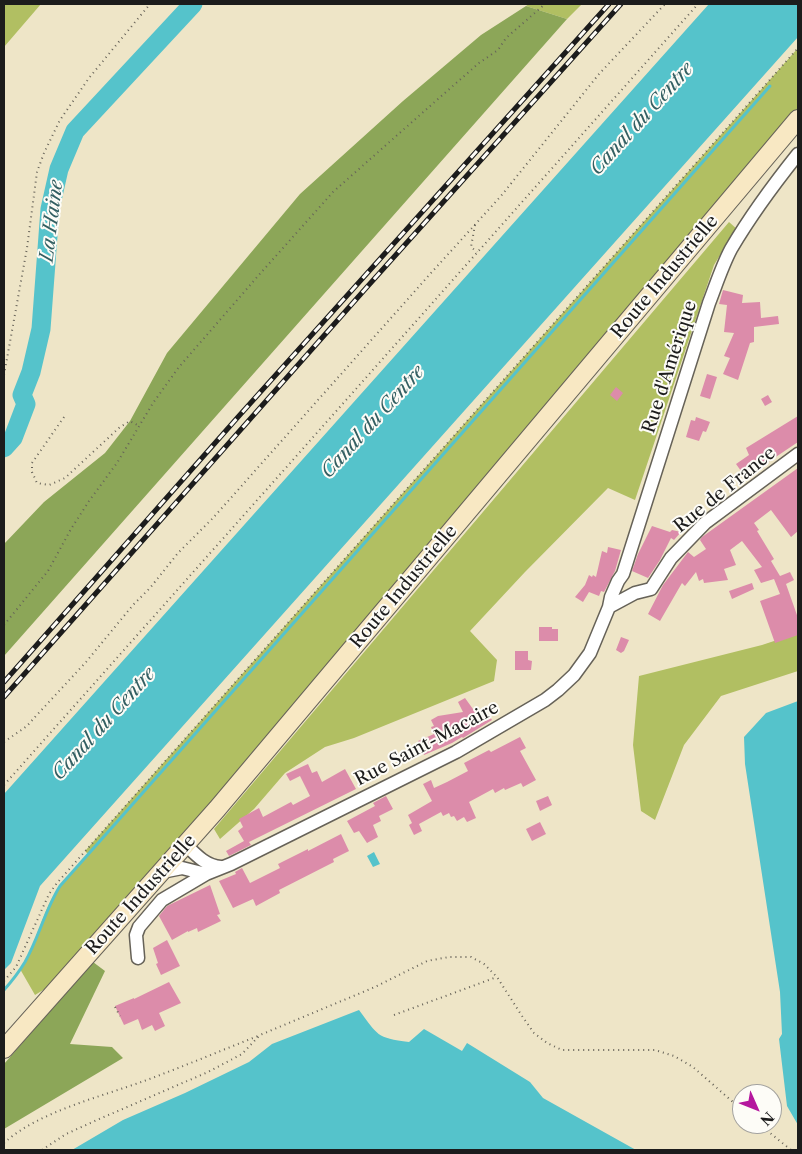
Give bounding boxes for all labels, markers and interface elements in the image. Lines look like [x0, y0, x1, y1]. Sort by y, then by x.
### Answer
water label: Canal du Centre [585, 58, 699, 180]
water label: La Haine [36, 179, 68, 263]
street label: Route Industrielle [607, 211, 723, 343]
street label: Rue d'Amérique [638, 298, 702, 436]
water label: Canal du Centre [316, 361, 430, 483]
street label: Rue de France [670, 442, 780, 538]
street label: Route Industrielle [346, 521, 462, 653]
water label: Canal du Centre [47, 663, 161, 785]
street label: Rue Saint-Macaire [351, 697, 503, 791]
street label: Route Industrielle [81, 830, 201, 960]
north arrow [732, 1084, 782, 1134]
text: N [756, 1108, 778, 1129]

